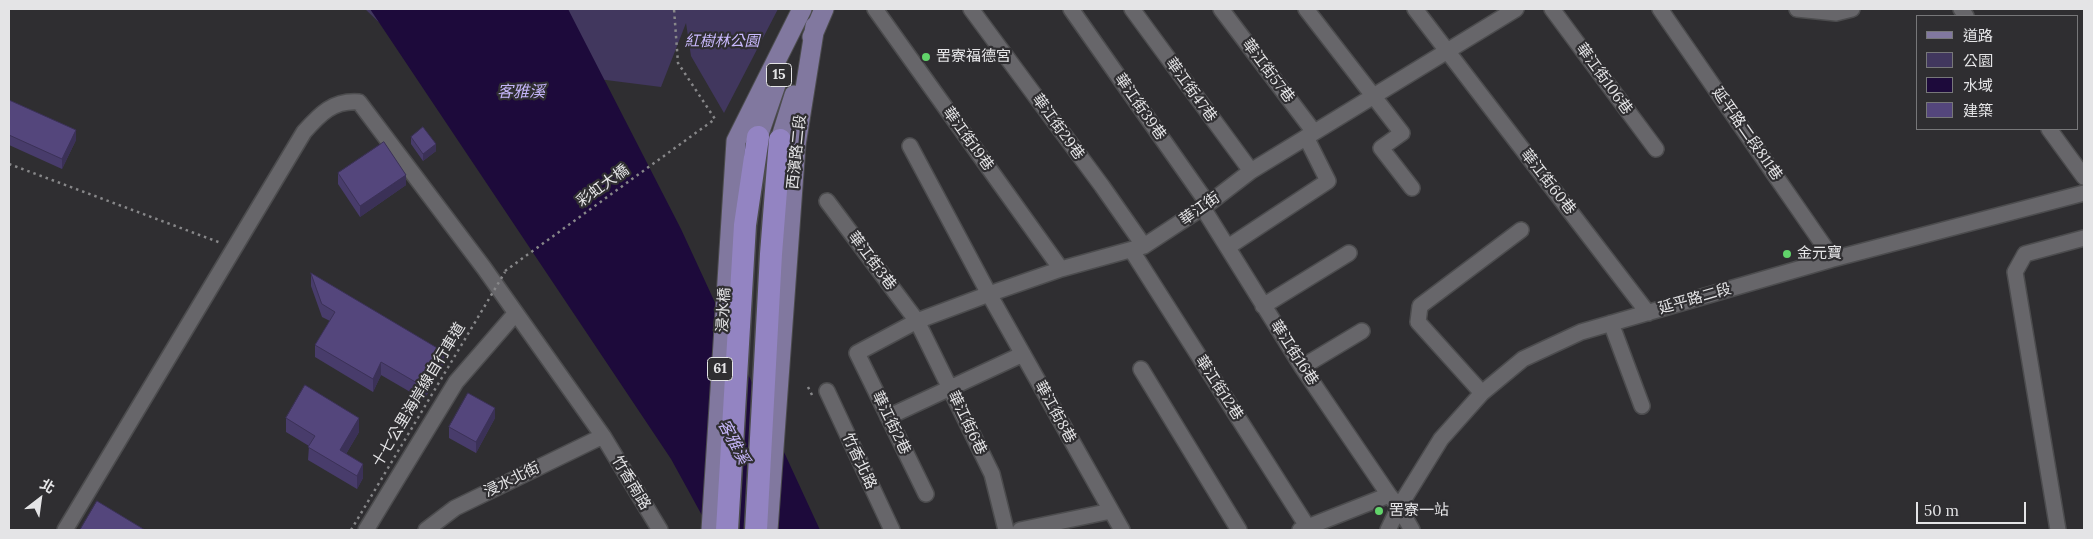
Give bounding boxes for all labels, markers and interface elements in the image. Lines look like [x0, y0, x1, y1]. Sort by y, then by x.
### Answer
legend [1916, 15, 2078, 130]
text: 道路 [1963, 26, 1993, 45]
park label: 紅樹林公園 [685, 33, 759, 51]
street label: 華江街57巷 [1238, 36, 1298, 106]
street label: 華江街106巷 [1572, 40, 1636, 118]
place label: 罟寮福德宮 [936, 48, 1011, 66]
marker: 罟寮福德宮 [920, 51, 932, 63]
text: 公園 [1963, 51, 1993, 70]
street label: 華江街47巷 [1162, 54, 1220, 126]
road number: 15 [766, 64, 792, 86]
street label: 華江街39巷 [1111, 70, 1169, 144]
text: 水域 [1963, 76, 1993, 95]
water label: 客雅溪 [497, 82, 545, 102]
street label: 延平路二段811巷 [1708, 84, 1786, 184]
street label: 華江街29巷 [1028, 91, 1088, 163]
text: 建築 [1963, 101, 1993, 120]
street label: 華江街19巷 [939, 104, 997, 174]
street label: 西濱路二段 [784, 114, 810, 190]
street label: 華江街60巷 [1517, 146, 1579, 218]
street label: 彩虹大橋 [573, 161, 633, 211]
street label: 華江街 [1176, 189, 1224, 229]
street label: 華江街3巷 [844, 228, 900, 294]
place label: 金元寶 [1797, 245, 1842, 263]
marker: 金元寶 [1781, 248, 1793, 260]
street label: 延平路二段 [1656, 280, 1734, 318]
street label: 浸水橋 [714, 287, 734, 333]
street label: 華江街16巷 [1266, 317, 1322, 389]
street label: 十七公里海岸線自行車道 [369, 320, 469, 470]
street label: 華江街12巷 [1191, 352, 1247, 424]
road number: 61 [708, 358, 732, 380]
street label: 華江街8巷 [1031, 378, 1079, 446]
street label: 華江街2巷 [868, 388, 914, 458]
street label: 華江街6巷 [944, 388, 990, 458]
water label: 客雅溪 [713, 416, 753, 468]
street label: 竹香北路 [838, 430, 880, 492]
street label: 竹香南路 [608, 453, 654, 513]
street label: 浸水北街 [481, 459, 543, 501]
north arrow [15, 474, 65, 524]
text: 北 [37, 475, 58, 497]
scale bar [1918, 492, 2028, 524]
text: 50 m [1924, 501, 1959, 520]
place label: 罟寮一站 [1389, 502, 1449, 520]
marker: 罟寮一站 [1373, 505, 1385, 517]

